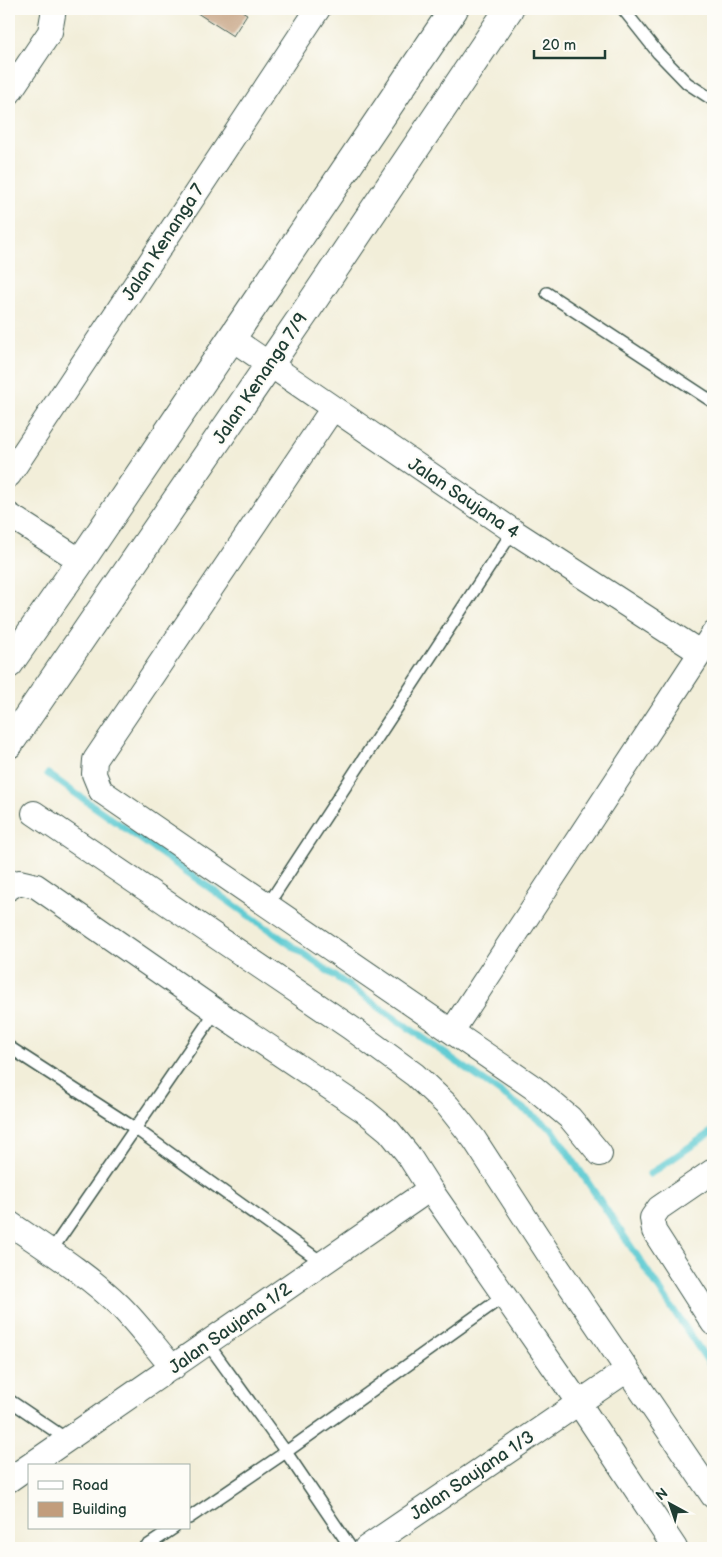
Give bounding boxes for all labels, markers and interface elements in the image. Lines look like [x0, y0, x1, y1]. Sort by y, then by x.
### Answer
scale bar [534, 28, 606, 60]
text: 20 m [542, 36, 576, 55]
street label: Jalan Kenanga 7 [118, 180, 209, 304]
street label: Jalan Kenanga 7/9 [209, 309, 312, 448]
street label: Jalan Saujana 4 [404, 453, 523, 543]
street label: Jalan Saujana 1/2 [165, 1278, 296, 1378]
street label: Jalan Saujana 1/3 [406, 1426, 538, 1525]
legend [28, 1464, 190, 1530]
text: Road [72, 1476, 108, 1495]
north arrow [644, 1480, 694, 1530]
text: N [652, 1485, 671, 1504]
text: Building [72, 1500, 127, 1519]

